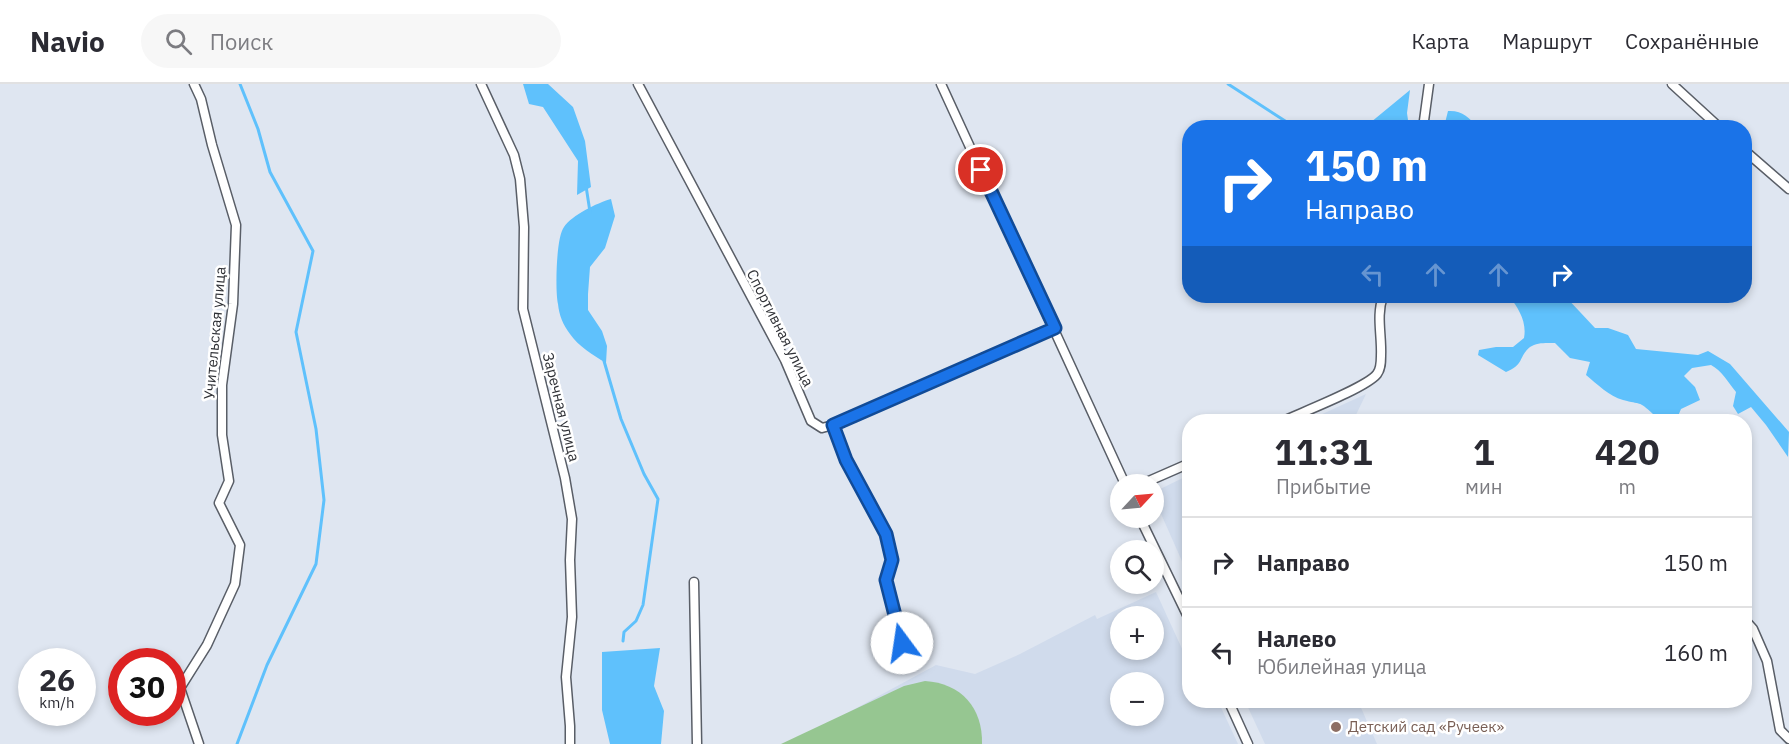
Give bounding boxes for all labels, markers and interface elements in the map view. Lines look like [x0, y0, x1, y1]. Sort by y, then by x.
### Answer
search box [141, 14, 561, 68]
text: Navio [30, 23, 105, 60]
icon: search [162, 25, 195, 58]
text: Поиск [210, 27, 273, 56]
text: Карта [1411, 27, 1469, 55]
text: Маршрут [1502, 27, 1592, 55]
text: Сохранённые [1625, 27, 1759, 55]
text: 150 m [1305, 138, 1428, 193]
pin [955, 144, 1006, 195]
icon: right [1206, 144, 1284, 222]
icon: arrive [964, 153, 997, 186]
text: Направо [1305, 191, 1414, 226]
icon: left [1356, 258, 1389, 291]
icon: ahead [1419, 258, 1452, 291]
icon: ahead [1482, 258, 1515, 291]
icon: right [1545, 258, 1578, 291]
street label: Учительская улица [199, 266, 230, 400]
street label: Спортивная улица [743, 266, 818, 390]
street label: Заречная улица [539, 350, 584, 463]
text: 11:31 [1274, 428, 1373, 475]
text: 1 [1473, 428, 1495, 475]
text: 420 [1595, 428, 1660, 475]
text: Прибытие [1276, 473, 1371, 500]
text: мин [1465, 473, 1502, 500]
text: m [1618, 473, 1636, 500]
north arrow [1110, 474, 1164, 528]
map controls [1110, 474, 1164, 726]
button: search [1110, 540, 1164, 594]
icon: right [1206, 546, 1239, 579]
text: Направо [1257, 548, 1350, 577]
text: 150 m [1664, 548, 1728, 577]
button: + [1110, 606, 1164, 660]
position arrow [870, 611, 934, 675]
text: Налево [1257, 624, 1336, 653]
icon: left [1206, 636, 1239, 669]
text: 160 m [1664, 638, 1728, 667]
speed limit sign: 30 [108, 648, 186, 726]
text: Юбилейная улица [1257, 653, 1427, 680]
text: 26 [39, 660, 75, 699]
button: − [1110, 672, 1164, 726]
text: km/h [39, 693, 75, 712]
place label: Детский сад «Ручеек» [1348, 717, 1504, 736]
marker: Детский сад «Ручеек» [1329, 720, 1343, 734]

